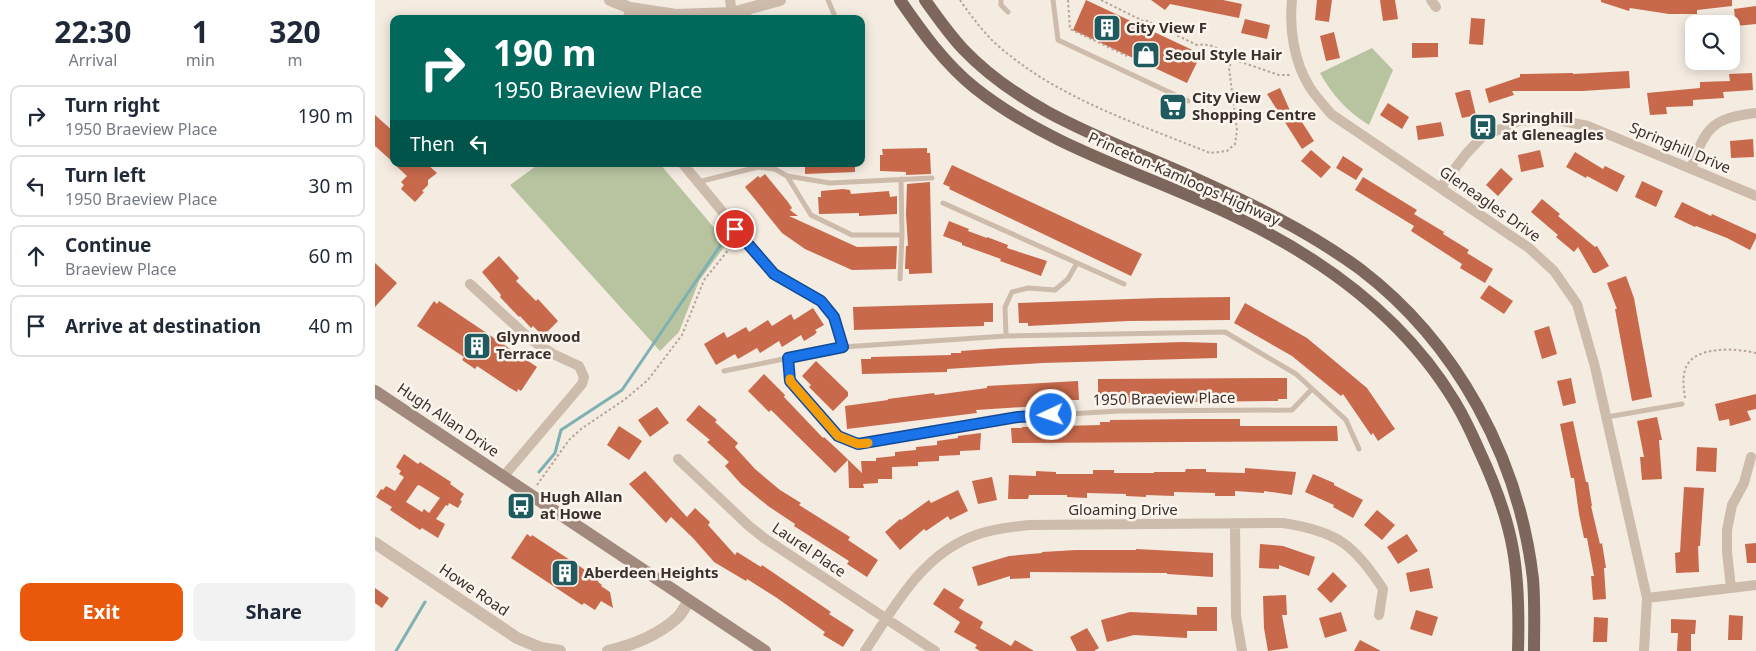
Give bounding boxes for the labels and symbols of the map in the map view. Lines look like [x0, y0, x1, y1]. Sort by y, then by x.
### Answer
building icon: City View F [1092, 13, 1122, 43]
place label: City View F [1126, 17, 1207, 37]
shop icon: Seoul Style Hair [1131, 40, 1161, 70]
place label: Seoul Style Hair [1165, 44, 1282, 64]
place label: City View Shopping Centre [1192, 87, 1316, 124]
supermarket icon: City View Shopping Centre [1158, 92, 1188, 122]
place label: Springhill at Gleneagles [1502, 107, 1604, 144]
bus stop icon: Springhill at Gleneagles [1468, 112, 1498, 142]
street label: Springhill Drive [1627, 117, 1734, 177]
street label: Princeton-Kamloops Highway [1085, 127, 1284, 230]
street label: Gleneagles Drive [1436, 161, 1545, 246]
pin [714, 208, 756, 250]
place label: Glynnwood Terrace [496, 326, 580, 363]
building icon: Glynnwood Terrace [462, 331, 492, 361]
street label: Hugh Allan Drive [394, 378, 503, 461]
street label: 1950 Braeview Place [1092, 387, 1236, 409]
position arrow [1024, 388, 1076, 440]
place label: Hugh Allan at Howe [540, 486, 622, 523]
bus stop icon: Hugh Allan at Howe [506, 491, 536, 521]
street label: Gloaming Drive [1068, 499, 1178, 519]
street label: Laurel Place [769, 517, 850, 581]
street label: Howe Road [436, 558, 513, 620]
building icon: Aberdeen Heights [550, 558, 580, 588]
place label: Aberdeen Heights [584, 562, 718, 582]

